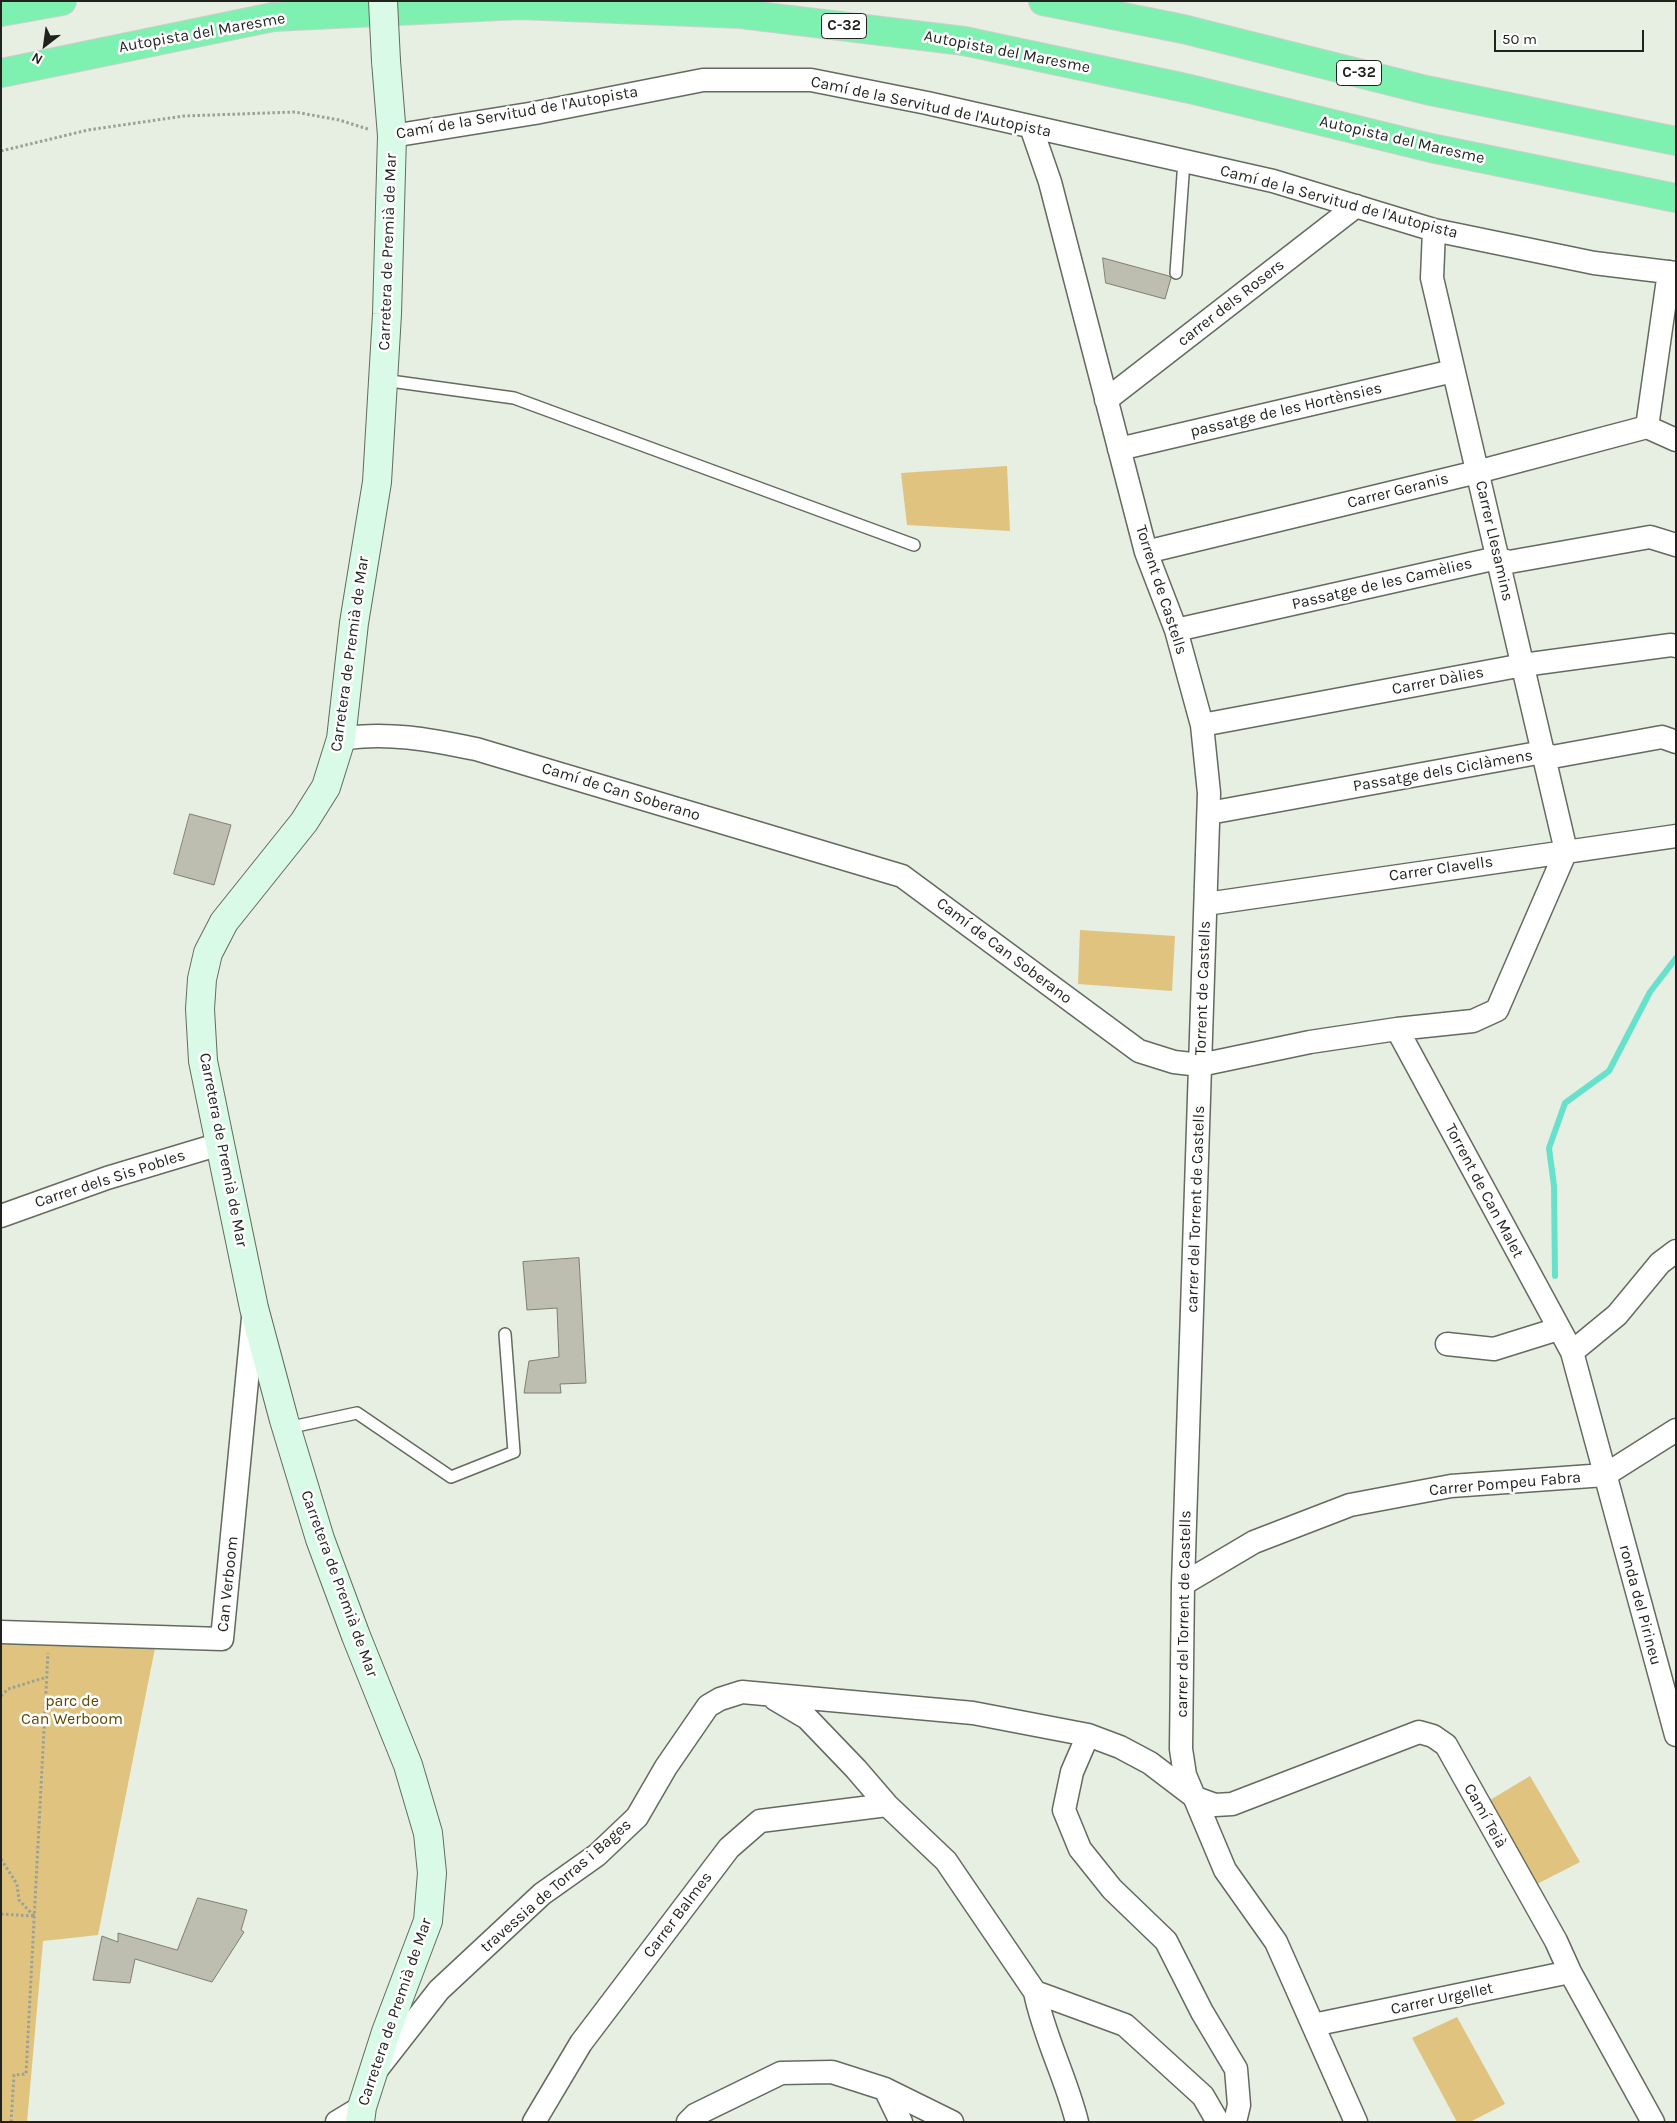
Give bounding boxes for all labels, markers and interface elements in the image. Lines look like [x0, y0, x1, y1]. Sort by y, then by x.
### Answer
street label: Autopista del Maresme [117, 9, 287, 57]
road number: C-32 [822, 14, 866, 38]
north arrow [20, 20, 70, 70]
scale bar [1497, 20, 1647, 52]
street label: Autopista del Maresme [922, 26, 1092, 78]
text: 50 m [1502, 30, 1537, 48]
text: N [29, 49, 46, 68]
road number: C-32 [1336, 60, 1382, 86]
street label: Camí de la Servitud de l'Autopista [809, 72, 1053, 142]
street label: Camí de la Servitud de l'Autopista [395, 82, 639, 144]
street label: Autopista del Maresme [1318, 112, 1486, 168]
street label: Carretera de Premià de Mar [375, 153, 401, 351]
street label: Camí de la Servitud de l'Autopista [1218, 161, 1460, 243]
street label: carrer dels Rosers [1174, 255, 1288, 351]
street label: passatge de les Hortènsies [1188, 379, 1384, 441]
street label: Carrer Geranis [1345, 469, 1451, 513]
street label: Carrer Llesamins [1471, 479, 1517, 603]
street label: Torrent de Castells [1131, 523, 1191, 657]
street label: Passatge de les Camèlies [1290, 554, 1474, 614]
street label: Carretera de Premià de Mar [327, 555, 373, 753]
street label: Carrer Dàlies [1390, 663, 1486, 699]
street label: Passatge dels Ciclàmens [1352, 746, 1534, 796]
street label: Camí de Can Soberano [539, 759, 703, 825]
street label: Carrer Clavells [1388, 852, 1494, 886]
street label: Camí de Can Soberano [932, 894, 1076, 1008]
street label: Torrent de Castells [1191, 920, 1215, 1056]
street label: Carretera de Premià de Mar [195, 1051, 251, 1249]
street label: carrer del Torrent de Castells [1183, 1105, 1209, 1313]
street label: Torrent de Can Malet [1440, 1121, 1528, 1261]
street label: Carrer dels Sis Pobles [32, 1146, 188, 1212]
street label: Carrer Pompeu Fabra [1428, 1468, 1582, 1500]
street label: Carretera de Premià de Mar [296, 1488, 382, 1680]
street label: carrer del Torrent de Castells [1173, 1510, 1195, 1718]
street label: Can Verboom [213, 1535, 243, 1633]
street label: ronda del Pirineu [1615, 1543, 1665, 1667]
park label: parc de Can Werboom [21, 1691, 123, 1729]
street label: Camí Teià [1459, 1780, 1511, 1852]
street label: travessia de Torras i Bages [477, 1815, 635, 1957]
street label: Carrer Balmes [639, 1868, 717, 1962]
street label: Carretera de Premià de Mar [354, 1916, 436, 2108]
street label: Carrer Urgellet [1389, 1979, 1495, 2019]

